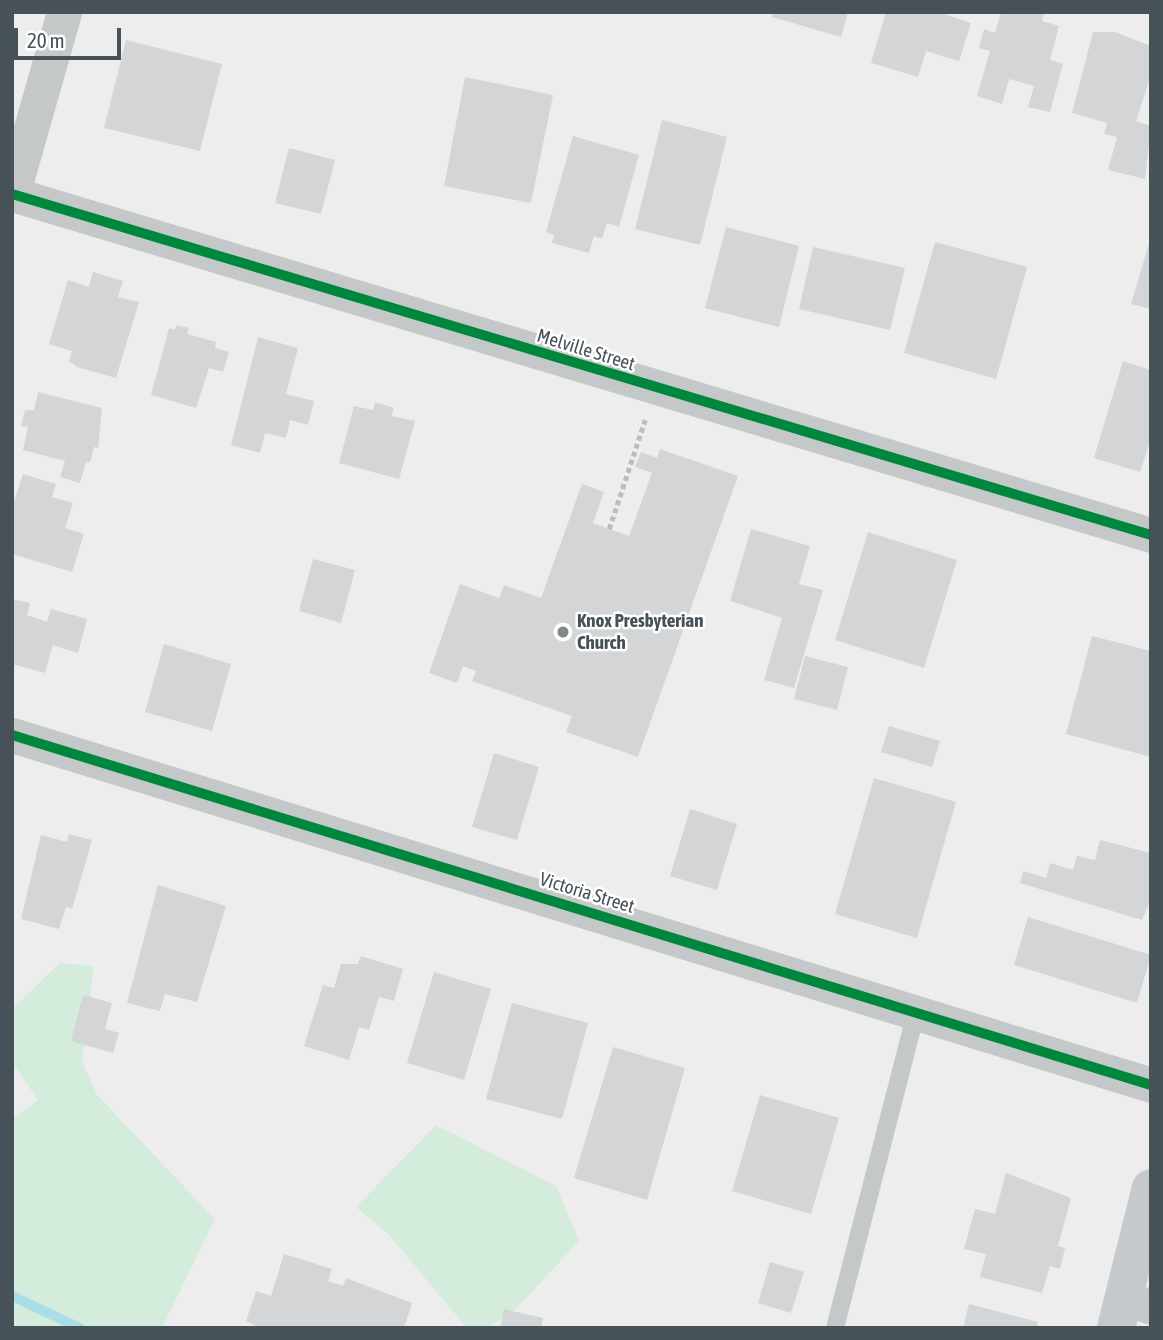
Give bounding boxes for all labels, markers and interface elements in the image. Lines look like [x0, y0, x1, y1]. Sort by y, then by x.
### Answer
scale bar [18, 14, 124, 58]
text: 20 m [27, 28, 65, 52]
street label: Melville Street [534, 324, 638, 376]
place label: Knox Presbyterian Church [577, 610, 703, 654]
marker: Knox Presbyterian Church [555, 624, 571, 640]
street label: Victoria Street [537, 868, 637, 918]

